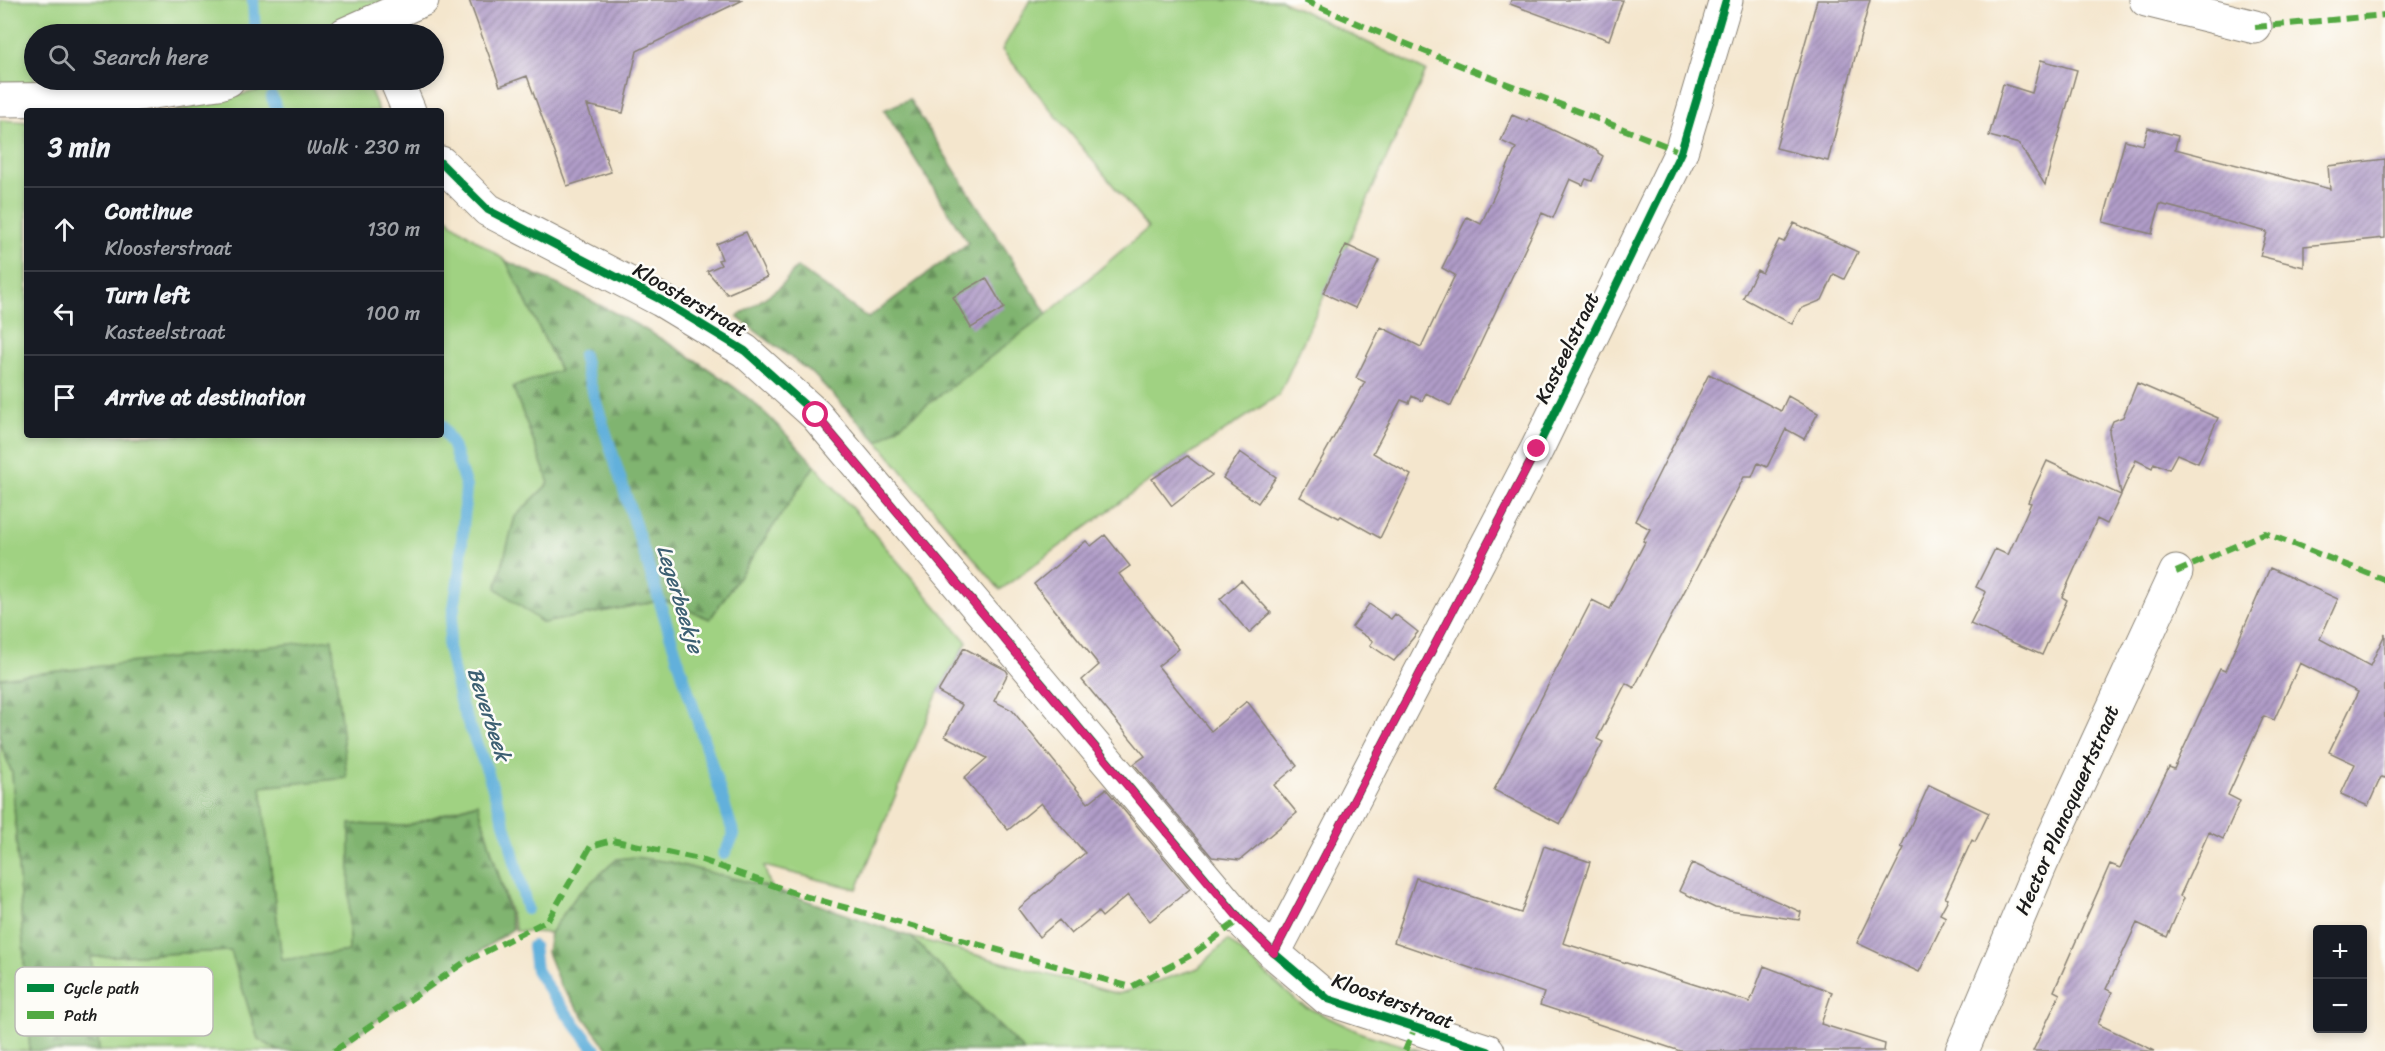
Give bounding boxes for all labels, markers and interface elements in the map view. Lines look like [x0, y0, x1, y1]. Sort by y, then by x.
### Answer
search box [24, 24, 444, 90]
text: Search here [93, 38, 209, 77]
icon: search [45, 41, 78, 74]
text: 3 min [48, 124, 110, 170]
text: Walk · 230 m [307, 130, 420, 165]
text: Continue [105, 192, 193, 231]
text: 130 m [367, 212, 420, 247]
icon: ahead [48, 213, 81, 246]
text: Kloosterstraat [105, 231, 233, 266]
street label: Kloosterstraat [626, 253, 754, 347]
text: Turn left [105, 276, 190, 315]
street label: Kasteelstraat [1525, 286, 1609, 410]
text: 100 m [366, 296, 420, 331]
icon: left [48, 297, 81, 330]
text: Kasteelstraat [105, 315, 226, 350]
text: Arrive at destination [105, 378, 306, 417]
icon: arrive [48, 381, 81, 414]
route start [802, 401, 828, 427]
route end [1523, 435, 1549, 461]
water label: Legerbeekje [646, 540, 715, 660]
water label: Beverbeek [456, 662, 523, 768]
street label: Hector Plancquaertstraat [2005, 699, 2129, 921]
map controls [2313, 925, 2367, 1033]
button: + [2313, 925, 2367, 979]
street label: Kloosterstraat [1327, 963, 1459, 1039]
legend [15, 967, 213, 1036]
text: Cycle path [64, 974, 139, 1003]
button: − [2313, 979, 2367, 1033]
text: Path [64, 1001, 97, 1030]

